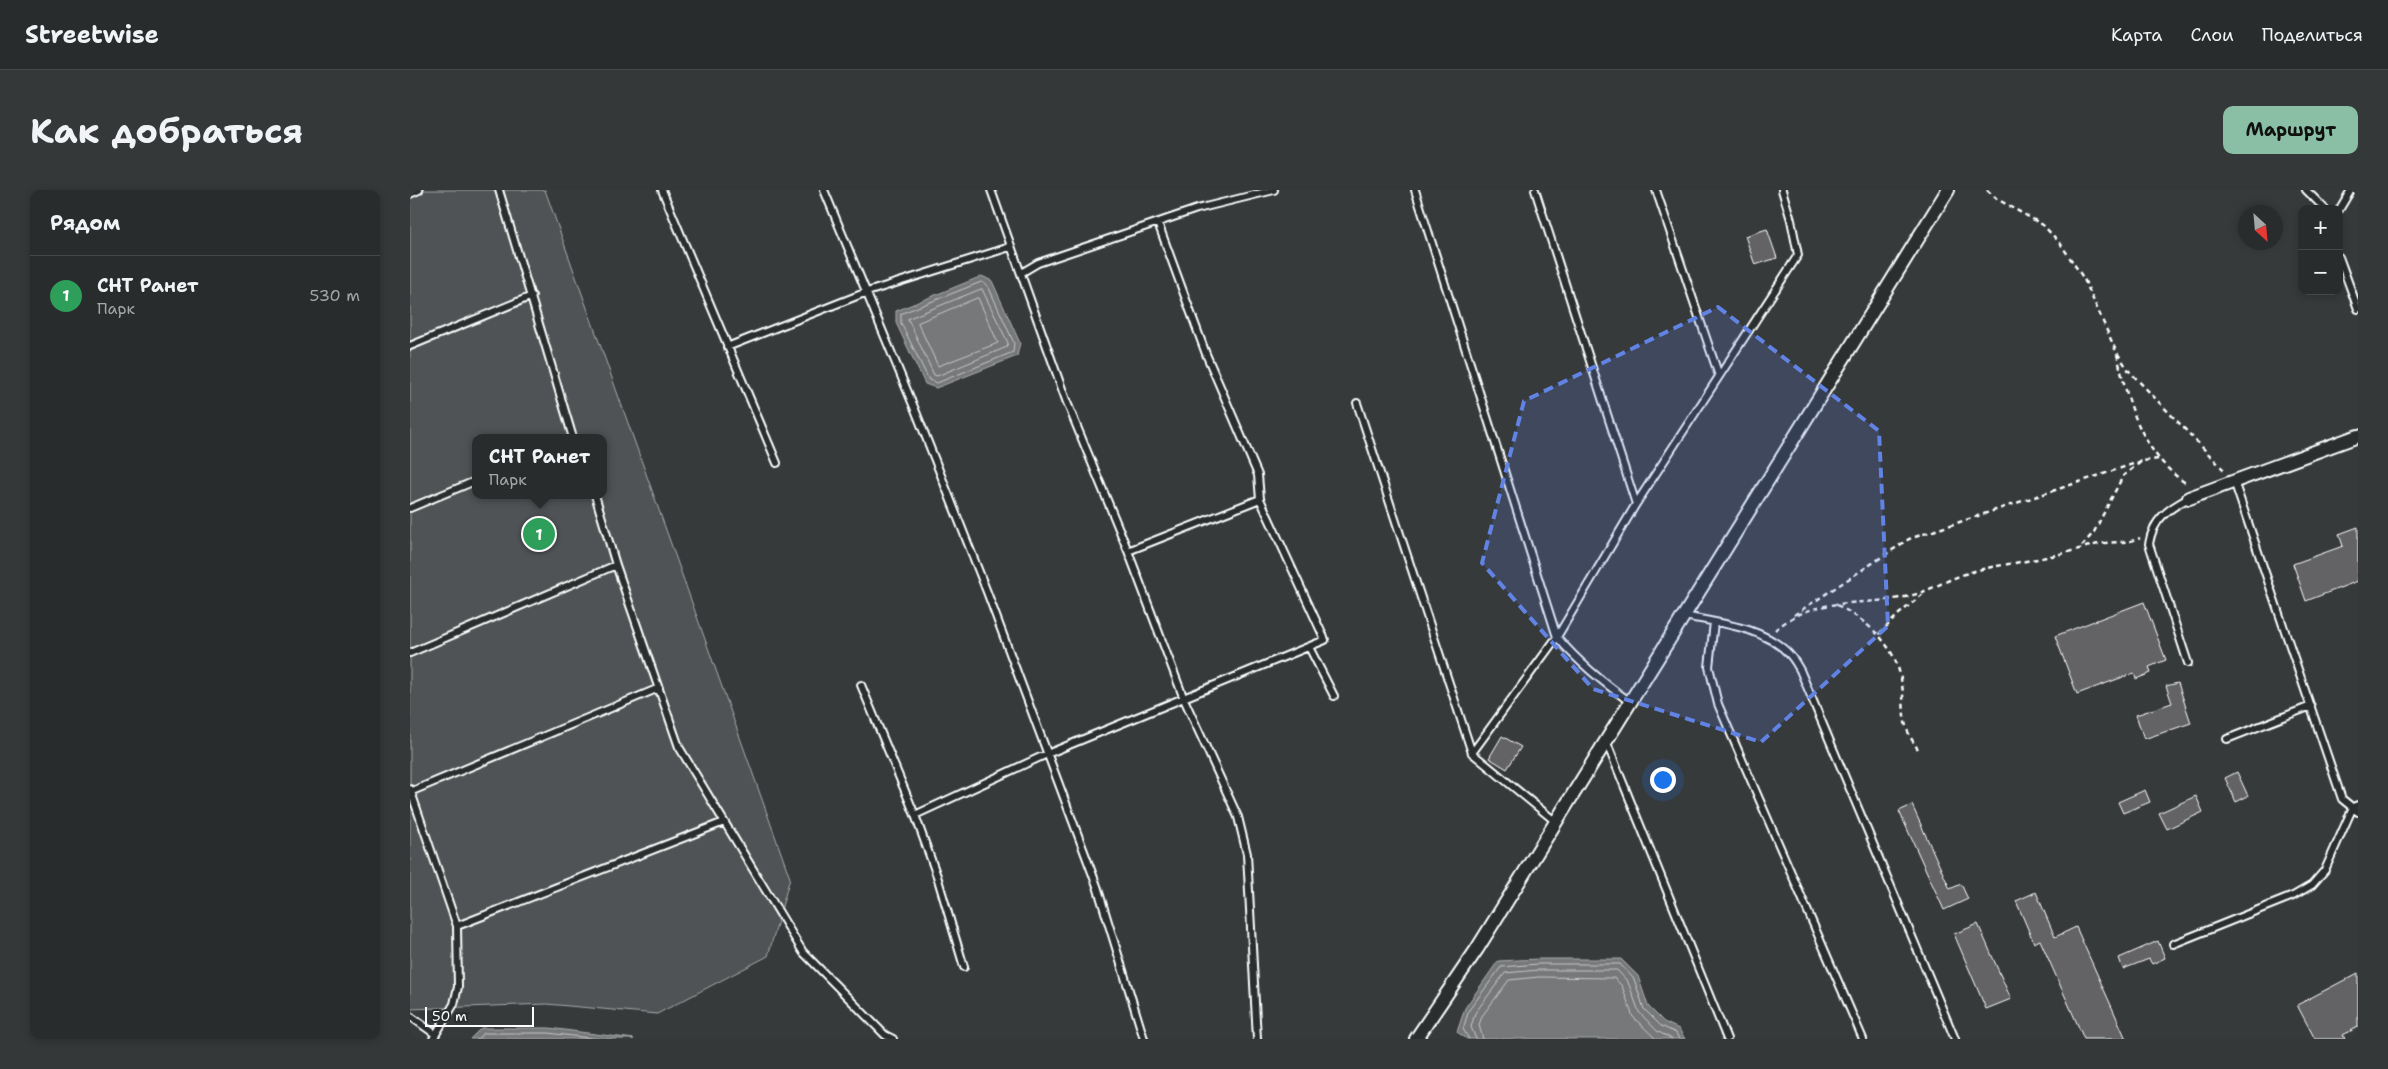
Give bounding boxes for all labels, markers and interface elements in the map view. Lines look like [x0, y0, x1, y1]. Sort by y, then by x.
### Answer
text: Streetwise [25, 19, 159, 51]
text: Карта [2111, 23, 2162, 47]
text: Слои [2190, 23, 2234, 47]
text: Поделиться [2262, 23, 2363, 47]
button: Маршрут [2223, 106, 2358, 154]
text: Как добраться [30, 107, 303, 154]
north arrow [2238, 205, 2283, 250]
map controls [2298, 205, 2343, 295]
button: + [2298, 205, 2343, 250]
text: Рядом [50, 209, 120, 237]
button: − [2298, 250, 2343, 295]
text: СНТ Ранет [97, 273, 198, 298]
text: 1 [62, 285, 70, 306]
text: 530 m [310, 285, 360, 306]
text: Парк [97, 298, 135, 319]
popup [472, 434, 607, 499]
text: СНТ Ранет [489, 444, 590, 469]
text: Парк [489, 469, 527, 490]
pin: 1 [523, 515, 555, 553]
your location [1650, 767, 1676, 793]
scale bar [425, 1004, 534, 1027]
text: 50 m [432, 1007, 467, 1025]

